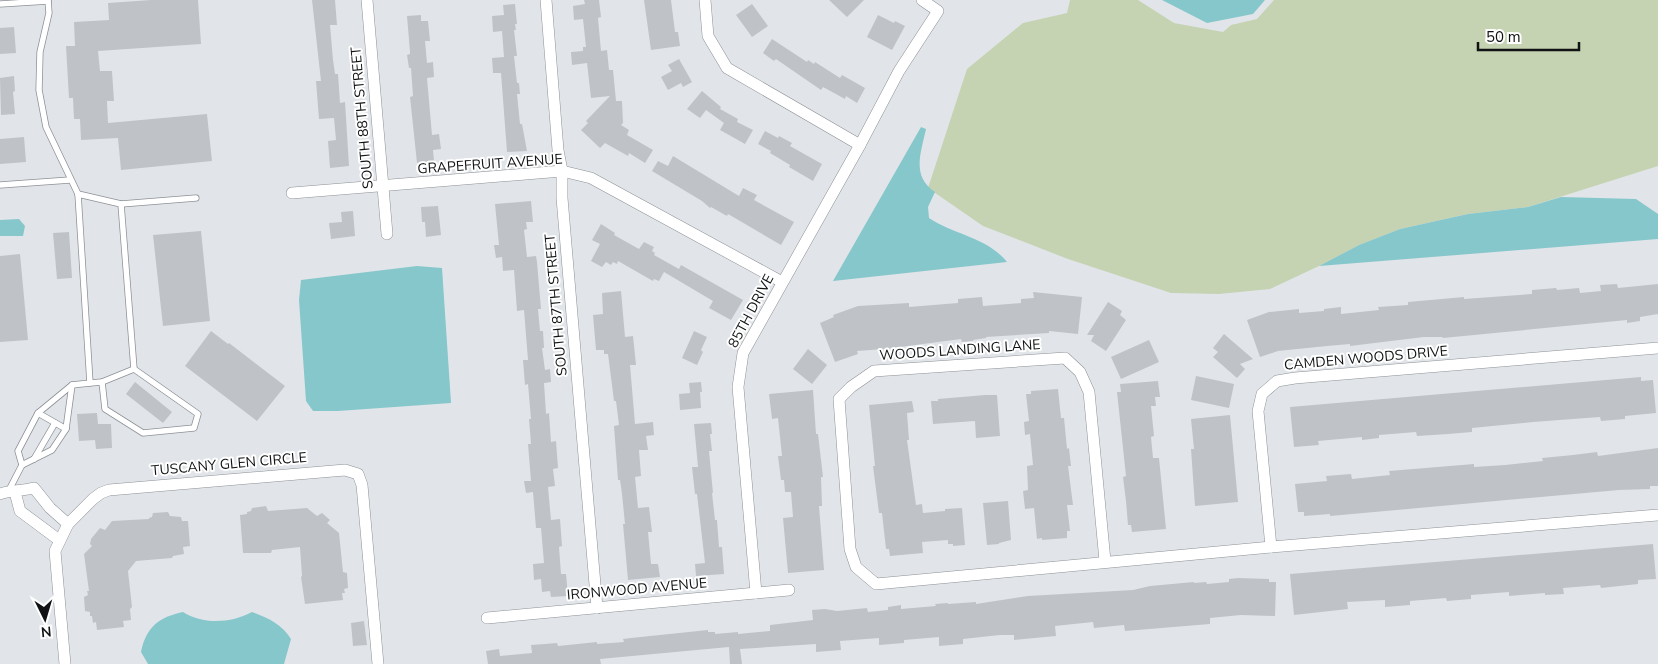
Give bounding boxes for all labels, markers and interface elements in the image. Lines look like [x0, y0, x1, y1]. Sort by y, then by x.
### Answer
scale bar [1478, 20, 1579, 52]
text: 50 m [1486, 27, 1521, 47]
street label: SOUTH 88TH STREET [346, 46, 378, 190]
street label: GRAPEFRUIT AVENUE [417, 149, 563, 179]
street label: SOUTH 87TH STREET [540, 233, 572, 377]
street label: 85TH DRIVE [724, 271, 778, 351]
street label: WOODS LANDING LANE [879, 335, 1041, 365]
street label: CAMDEN WOODS DRIVE [1283, 341, 1449, 375]
street label: TUSCANY GLEN CIRCLE [150, 448, 308, 480]
street label: IRONWOOD AVENUE [566, 573, 708, 605]
north arrow [20, 594, 70, 644]
text: N [40, 622, 52, 641]

